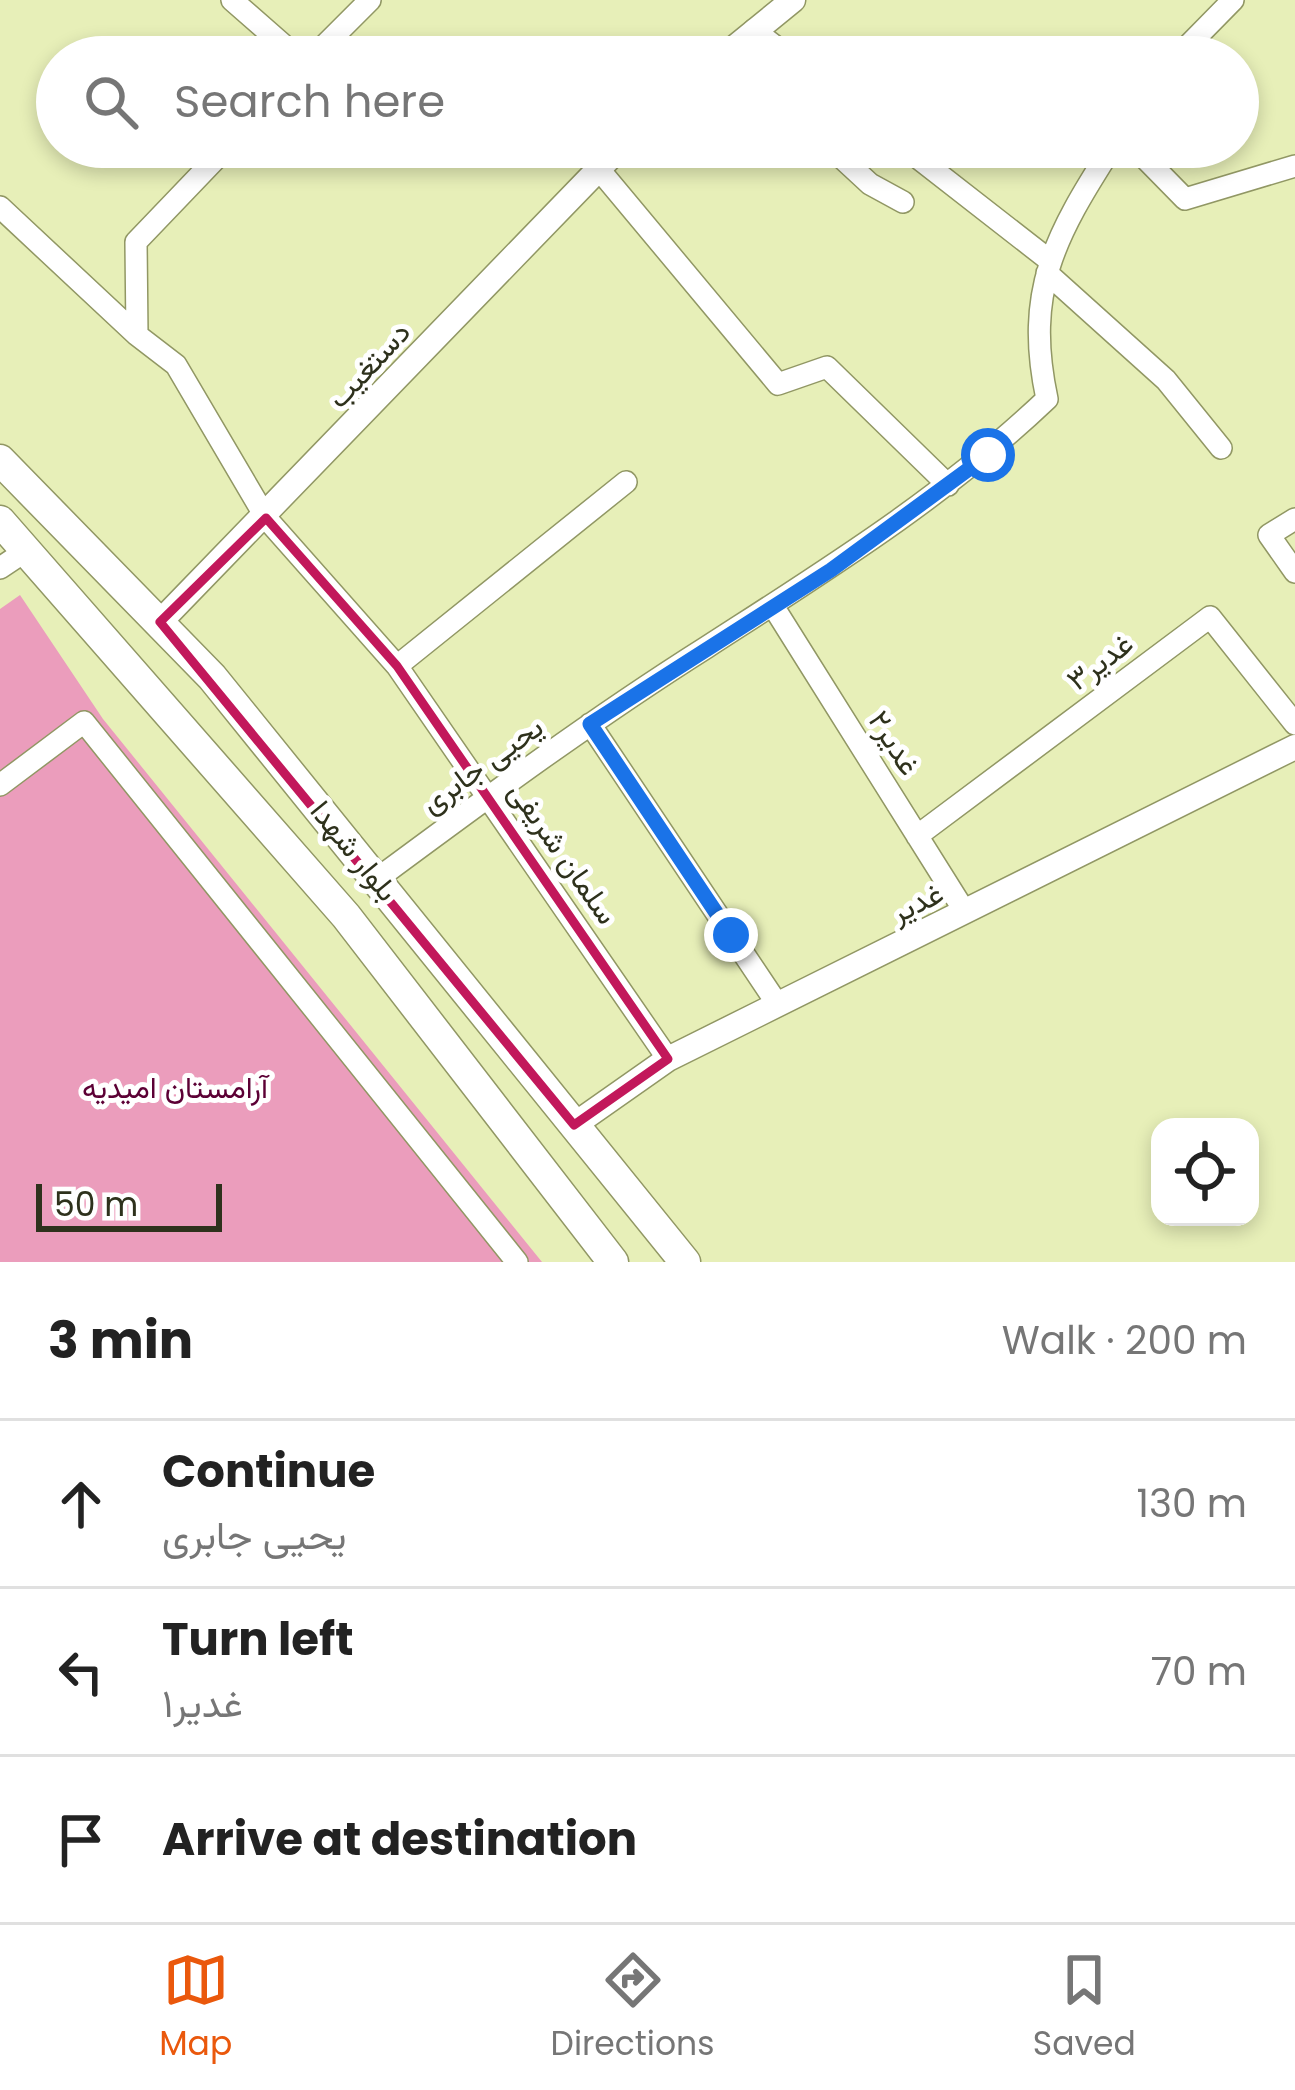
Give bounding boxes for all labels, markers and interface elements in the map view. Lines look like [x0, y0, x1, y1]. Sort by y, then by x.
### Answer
search box [36, 36, 1259, 168]
icon: search [78, 69, 144, 135]
text: Search here [174, 70, 445, 133]
street label: دستغیب [317, 312, 420, 418]
route start [961, 428, 1015, 482]
street label: غدیر۳ [1057, 622, 1142, 701]
street label: غدیر۲ [858, 702, 931, 783]
street label: یحیی جابری [412, 706, 552, 824]
street label: سلمان شریفی [498, 773, 628, 933]
street label: بلوار شهدا [300, 791, 408, 910]
street label: غدیر [882, 871, 950, 934]
route end [704, 908, 758, 962]
park label: آرامستان امیدیه [82, 1066, 270, 1109]
map controls [1151, 1118, 1259, 1226]
button: locate [1151, 1118, 1259, 1226]
scale bar [36, 1178, 222, 1231]
text: 50 m [54, 1181, 138, 1228]
text: 3 min [48, 1304, 193, 1376]
text: Walk · 200 m [1002, 1313, 1247, 1368]
text: Continue [162, 1440, 375, 1503]
icon: ahead [48, 1471, 114, 1537]
text: 130 m [1136, 1476, 1247, 1531]
text: یحیی جابری [162, 1508, 346, 1563]
text: Turn left [162, 1608, 354, 1671]
icon: left [48, 1639, 114, 1705]
text: 70 m [1151, 1644, 1247, 1699]
text: غدیر۱ [162, 1676, 243, 1731]
icon: arrive [48, 1807, 114, 1873]
text: Arrive at destination [162, 1808, 637, 1871]
tab: Map [159, 1947, 232, 2069]
tab: Directions [551, 1947, 714, 2069]
tab: Saved [1033, 1947, 1136, 2069]

